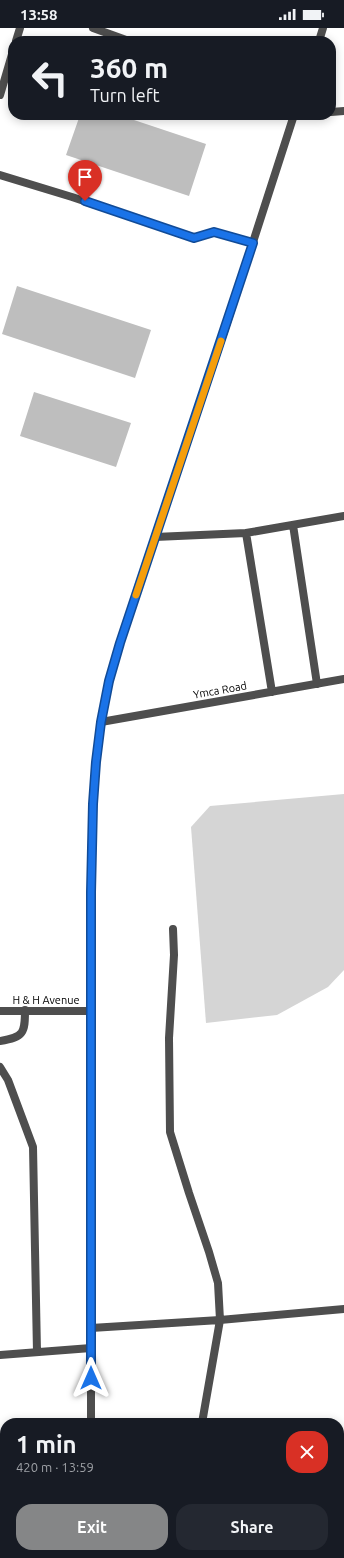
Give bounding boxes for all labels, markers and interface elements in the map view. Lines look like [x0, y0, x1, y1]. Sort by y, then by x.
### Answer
text: 13:58 [20, 6, 58, 23]
icon: left [24, 52, 76, 104]
text: 360 m [90, 52, 168, 83]
text: Turn left [90, 85, 160, 105]
pin [68, 160, 102, 201]
icon: arrive [74, 166, 96, 188]
street label: Ymca Road [192, 679, 248, 701]
street label: H & H Avenue [12, 994, 80, 1006]
position arrow [70, 1357, 112, 1399]
text: 1 min [16, 1431, 77, 1458]
button: close [286, 1431, 328, 1473]
text: 420 m · 13:59 [16, 1460, 94, 1474]
button: Exit [16, 1504, 168, 1550]
button: Share [176, 1504, 328, 1550]

